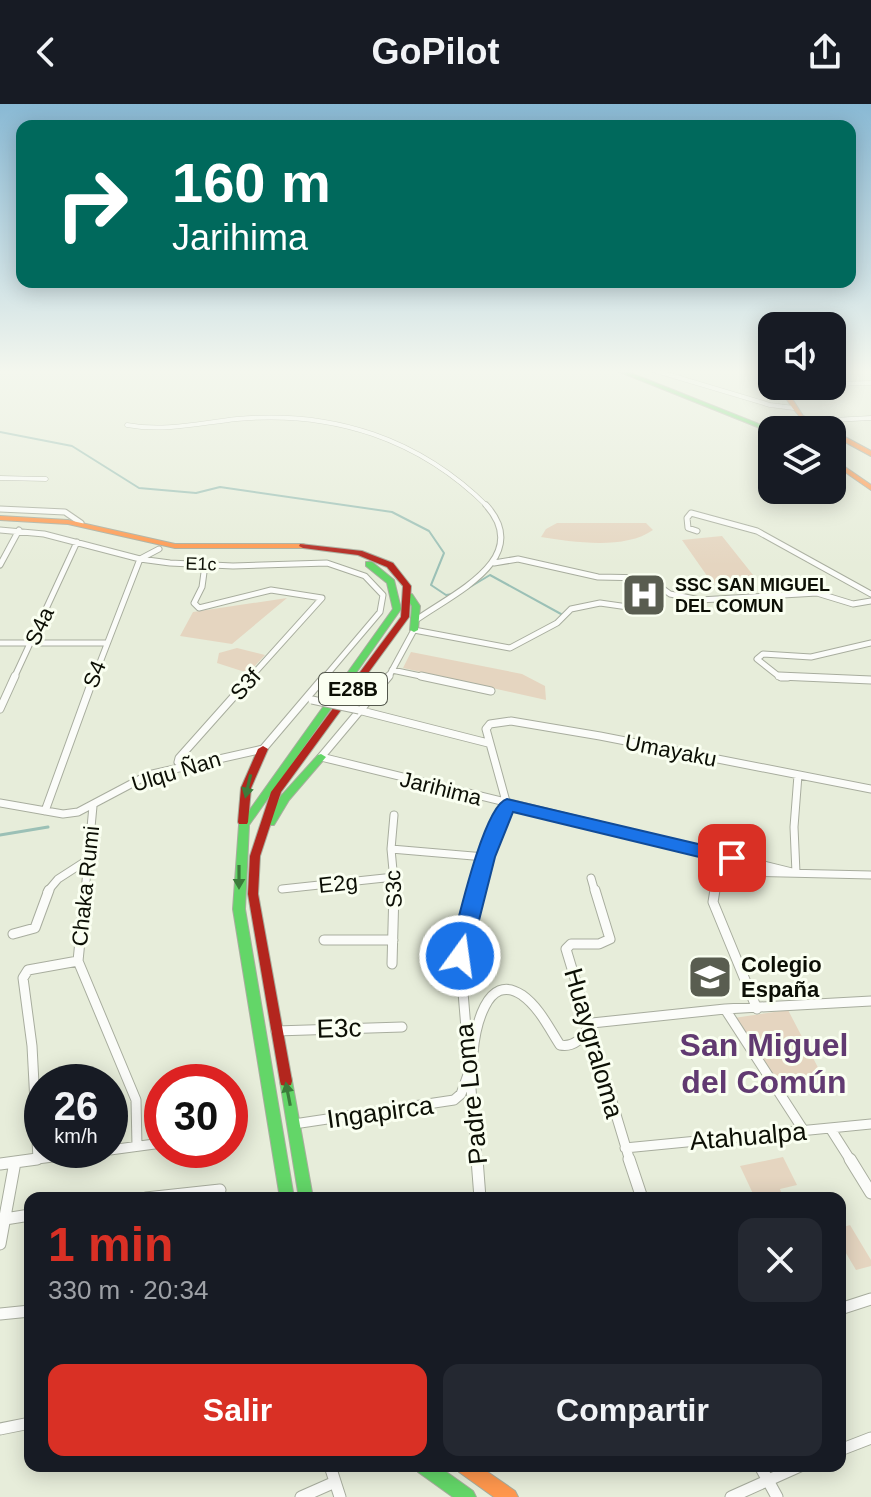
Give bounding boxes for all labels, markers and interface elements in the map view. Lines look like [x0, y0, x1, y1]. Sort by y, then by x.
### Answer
icon: back [24, 30, 68, 74]
icon: share [803, 30, 847, 74]
text: GoPilot [372, 31, 500, 72]
text: 160 m [172, 151, 331, 214]
icon: right [40, 152, 144, 256]
text: Jarihima [172, 217, 308, 258]
map controls [758, 312, 846, 504]
button: sound [758, 312, 846, 400]
button: layers [758, 416, 846, 504]
street label: E1c [185, 553, 217, 575]
hospital icon: SSC SAN MIGUEL DEL COMUN [620, 571, 668, 619]
place label: SSC SAN MIGUEL DEL COMUN [675, 575, 830, 616]
street label: S4a [20, 603, 59, 649]
street label: S4 [78, 657, 111, 691]
street label: S3f [225, 663, 266, 705]
road number: E28B [319, 673, 387, 705]
street label: Umayaku [623, 729, 719, 772]
street label: Ulqu Ñan [129, 746, 224, 797]
street label: Jarihima [398, 766, 485, 811]
one-way arrow [241, 773, 254, 798]
pin [698, 824, 766, 892]
street label: Chaka Rumi [67, 825, 104, 948]
icon: arrive [710, 836, 754, 880]
one-way arrow [233, 865, 245, 890]
street label: E2g [317, 869, 359, 898]
street label: S3c [380, 869, 407, 909]
position arrow [418, 914, 502, 998]
place label: Colegio España [741, 952, 822, 1002]
school or university icon: Colegio España [686, 953, 734, 1001]
street label: Huaygraloma [558, 965, 630, 1122]
street label: E3c [316, 1012, 362, 1044]
street label: Padre Loma [449, 1021, 493, 1166]
district label: San Miguel del Común [680, 1027, 848, 1100]
speed limit sign: 30 [144, 1064, 248, 1168]
one-way arrow [281, 1081, 293, 1106]
text: 26 [54, 1084, 98, 1128]
street label: Ingapirca [325, 1090, 436, 1134]
street label: Atahualpa [688, 1116, 808, 1156]
text: km/h [54, 1125, 98, 1147]
text: 1 min [48, 1218, 173, 1271]
button: close [738, 1218, 822, 1302]
text: 330 m · 20:34 [48, 1275, 208, 1305]
button: Salir [48, 1364, 427, 1456]
button: Compartir [443, 1364, 822, 1456]

